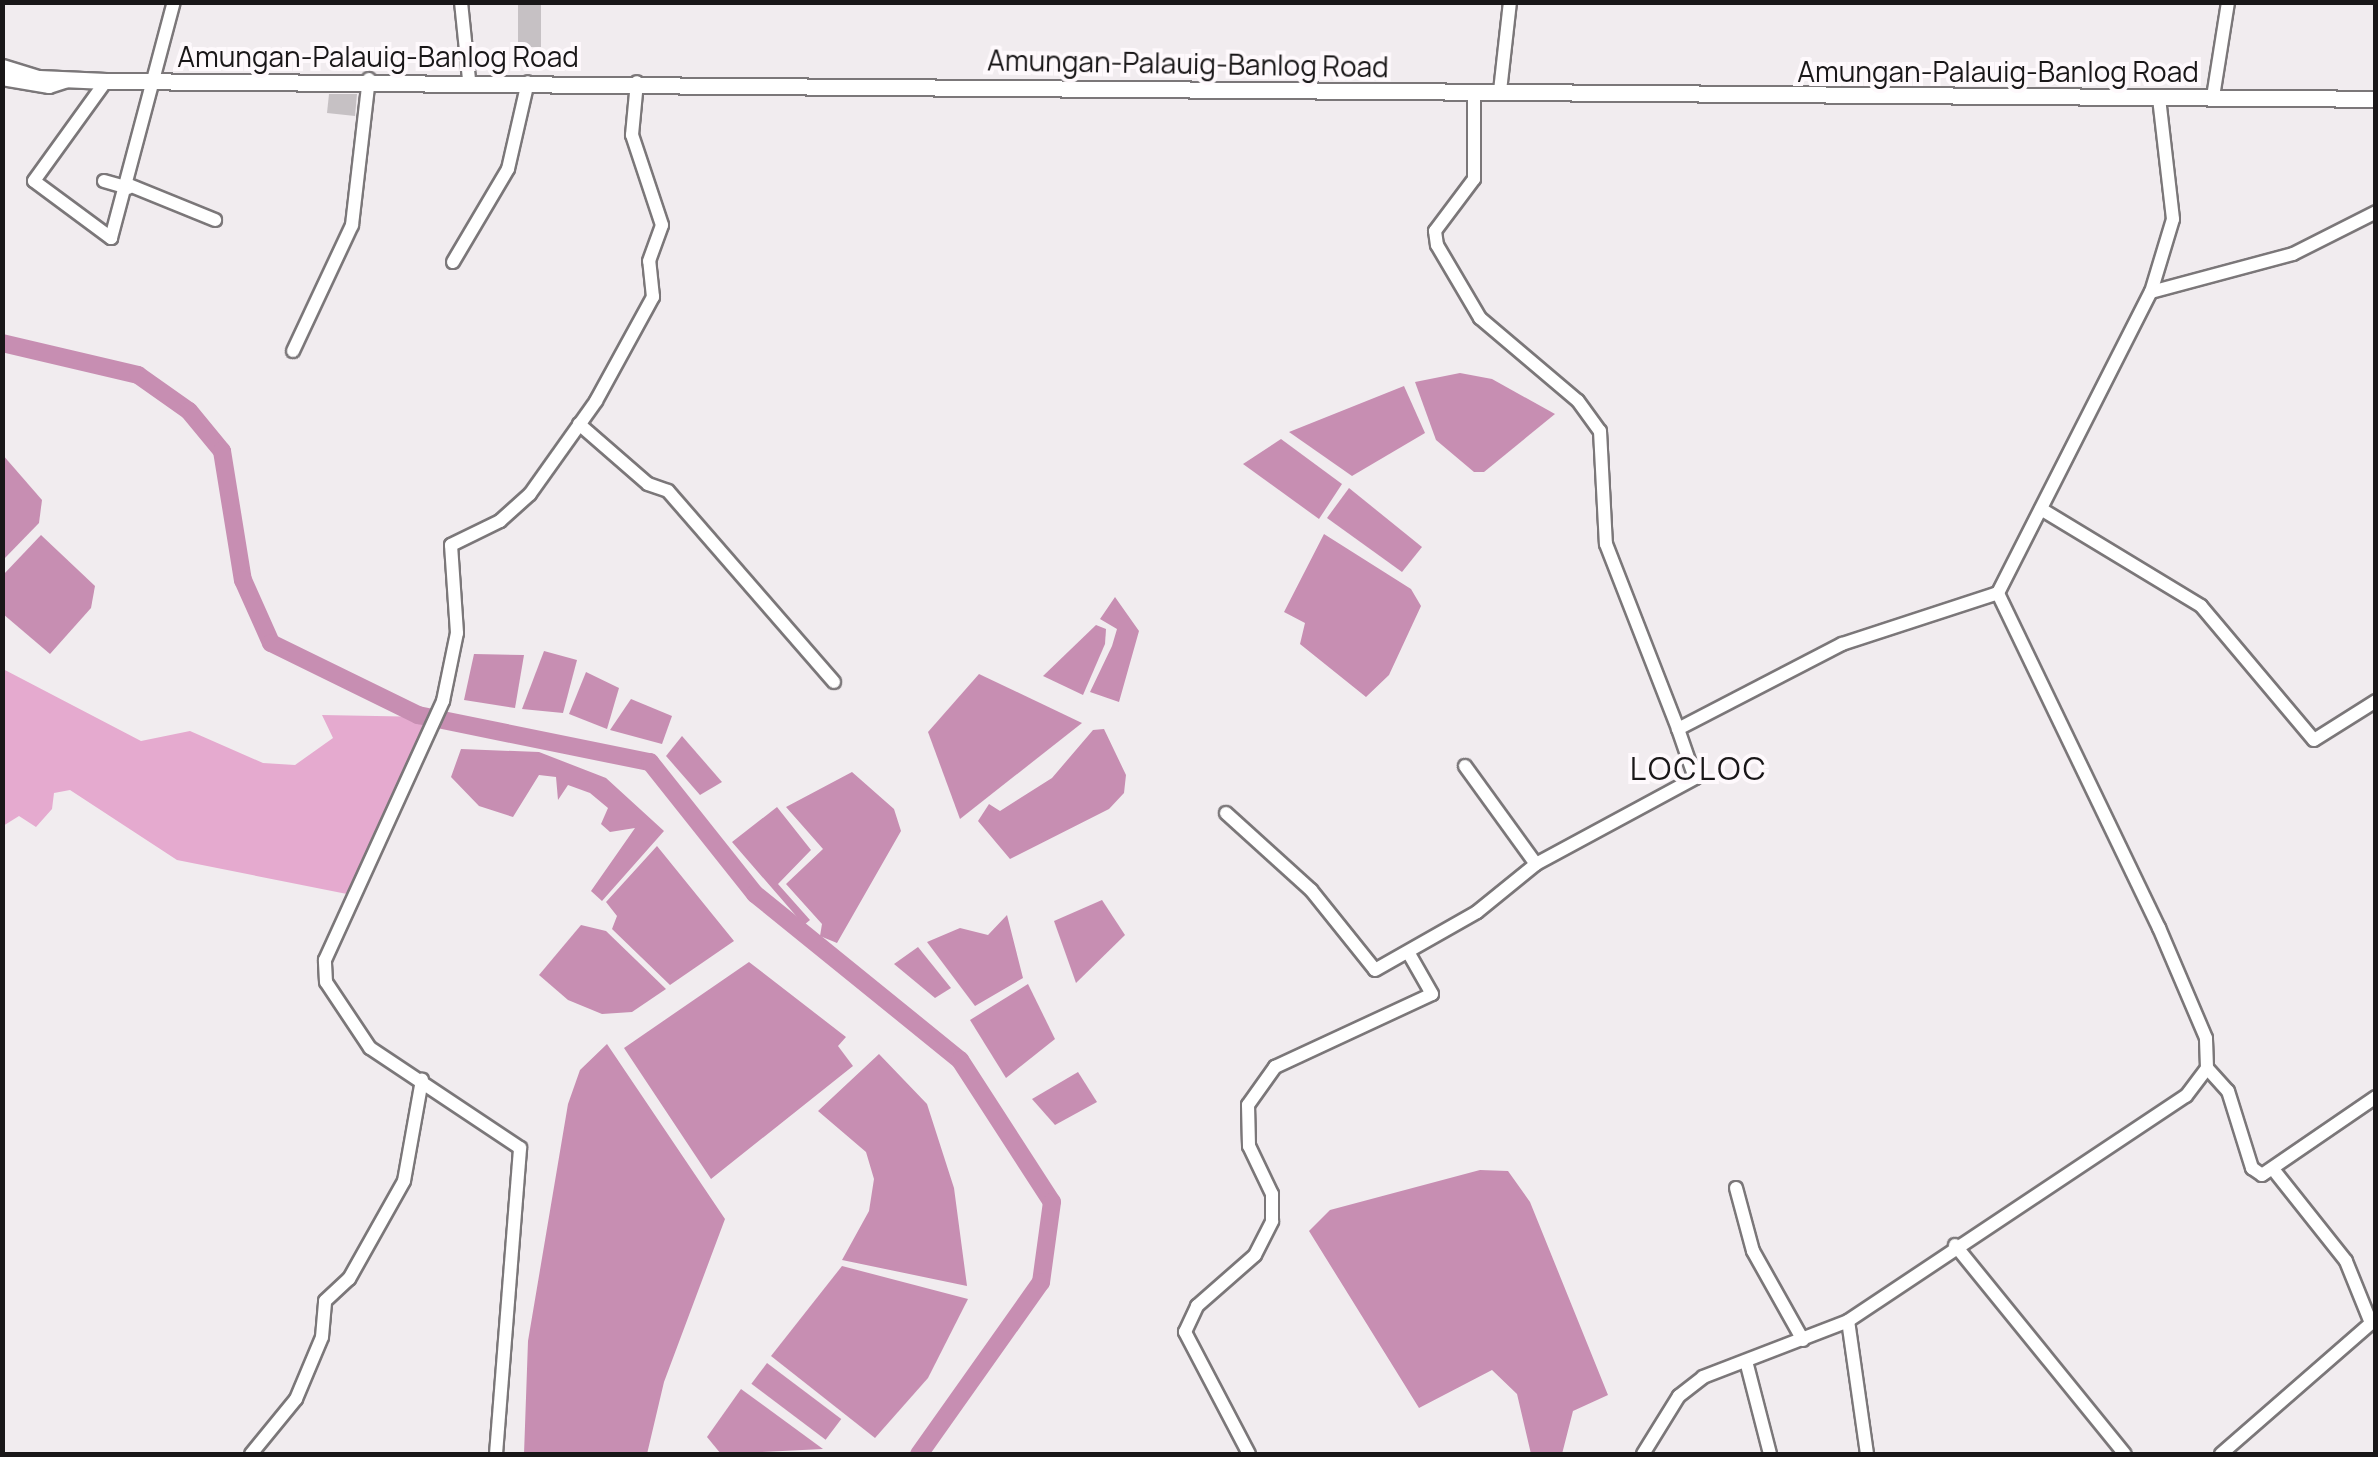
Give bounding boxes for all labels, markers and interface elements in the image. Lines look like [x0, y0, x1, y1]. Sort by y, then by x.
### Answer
street label: Amungan-Palauig-Banlog Road [177, 39, 579, 73]
street label: Amungan-Palauig-Banlog Road [987, 43, 1389, 83]
street label: Amungan-Palauig-Banlog Road [1797, 54, 2199, 88]
district label: LOCLOC [1630, 749, 1768, 787]

